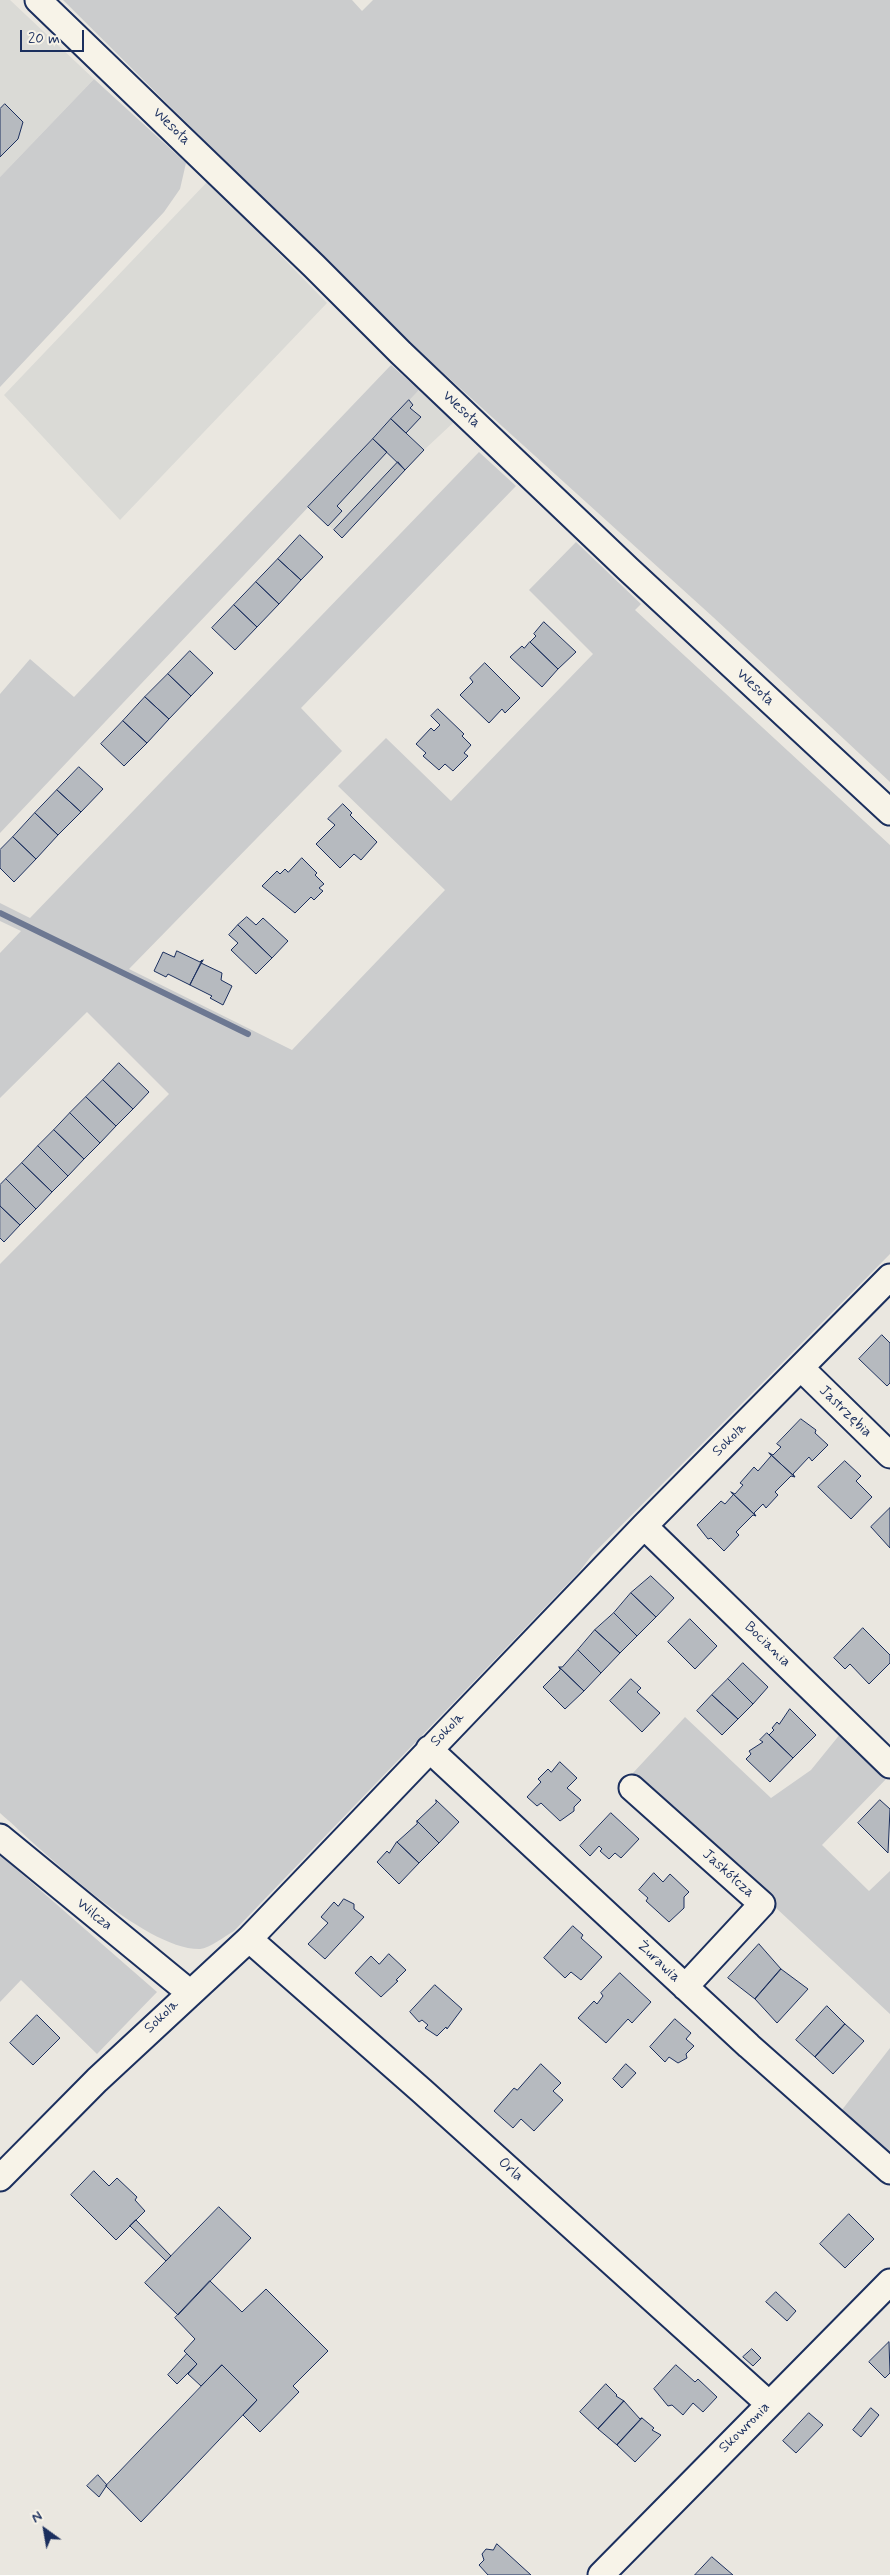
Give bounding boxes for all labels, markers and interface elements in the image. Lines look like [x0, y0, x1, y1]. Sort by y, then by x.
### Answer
scale bar [22, 20, 86, 52]
text: 20 m [28, 29, 60, 49]
street label: Wesoła [148, 105, 194, 149]
street label: Wesoła [438, 388, 484, 432]
street label: Wesoła [732, 666, 778, 710]
street label: Jastrzębia [815, 1382, 875, 1442]
street label: Sokola [709, 1419, 751, 1461]
street label: Bociania [740, 1618, 794, 1672]
street label: Sokola [427, 1709, 469, 1751]
street label: Jaskółcza [698, 1846, 758, 1902]
street label: Wilcza [72, 1895, 116, 1935]
street label: Żurawia [632, 1937, 684, 1987]
street label: Sokola [141, 1996, 183, 2038]
street label: Orla [494, 2154, 526, 2186]
street label: Skowronia [716, 2399, 774, 2457]
north arrow [20, 2505, 70, 2555]
text: N [28, 2507, 46, 2527]

